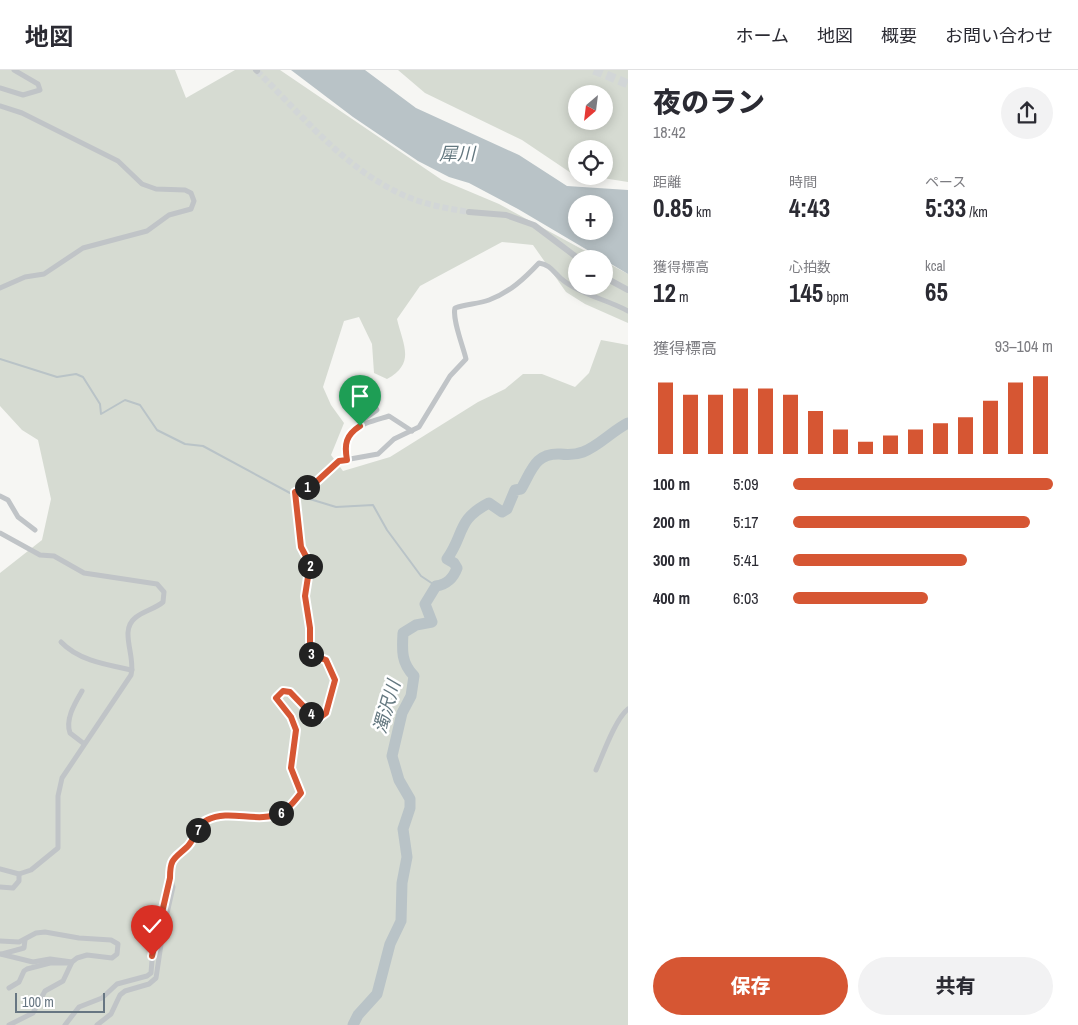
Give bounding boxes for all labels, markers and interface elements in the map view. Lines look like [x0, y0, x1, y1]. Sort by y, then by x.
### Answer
text: 地図 [25, 20, 73, 52]
text: ホーム [736, 23, 789, 48]
text: 地図 [817, 23, 853, 48]
text: 概要 [881, 23, 917, 48]
text: お問い合わせ [945, 23, 1053, 48]
text: 夜のラン [653, 83, 765, 121]
north arrow [568, 85, 612, 130]
map controls [568, 85, 613, 295]
button: share [1001, 87, 1053, 139]
text: 18:42 [653, 121, 686, 143]
button: locate [568, 140, 613, 185]
water label: 犀川 [439, 141, 477, 166]
text: 距離 [653, 173, 681, 191]
text: 時間 [789, 173, 817, 191]
text: ペース [925, 173, 966, 191]
text: 0.85 [653, 191, 693, 225]
text: 4:43 [789, 191, 830, 225]
text: 5:33 [925, 191, 966, 225]
button: + [568, 195, 613, 240]
text: km [693, 203, 711, 221]
text: /km [966, 203, 988, 221]
button: − [568, 250, 613, 295]
text: kcal [925, 257, 945, 275]
text: 獲得標高 [653, 258, 709, 276]
text: 心拍数 [789, 258, 831, 276]
text: 65 [925, 275, 948, 309]
text: 12 [653, 276, 676, 310]
text: 145 [789, 276, 823, 310]
text: m [676, 288, 689, 306]
text: bpm [823, 288, 849, 306]
text: 93–104 m [995, 335, 1053, 357]
text: 獲得標高 [653, 337, 717, 359]
pin [339, 375, 381, 426]
icon: arrive [346, 382, 374, 410]
text: 100 m [653, 473, 690, 495]
text: 5:09 [733, 473, 759, 495]
pin: 1 [294, 474, 320, 500]
text: 1 [304, 478, 311, 496]
text: 200 m [653, 511, 690, 533]
text: 5:17 [733, 511, 759, 533]
text: 300 m [653, 549, 690, 571]
text: 5:41 [733, 549, 759, 571]
pin: 2 [298, 554, 322, 578]
text: 2 [307, 557, 314, 575]
text: 400 m [653, 587, 690, 609]
text: 6:03 [733, 587, 759, 609]
pin: 3 [298, 642, 324, 666]
text: 3 [308, 645, 315, 663]
water label: 濁沢川 [367, 676, 407, 736]
pin: 4 [298, 702, 324, 726]
text: 4 [308, 705, 315, 723]
pin: 6 [268, 800, 294, 826]
text: 6 [278, 804, 285, 822]
pin: 7 [186, 818, 210, 842]
text: 7 [195, 821, 202, 839]
pin [131, 905, 173, 956]
icon: check [138, 912, 166, 940]
button: 保存 [653, 957, 848, 1015]
button: 共有 [858, 957, 1053, 1015]
scale bar [15, 990, 105, 1013]
text: 100 m [22, 993, 54, 1011]

